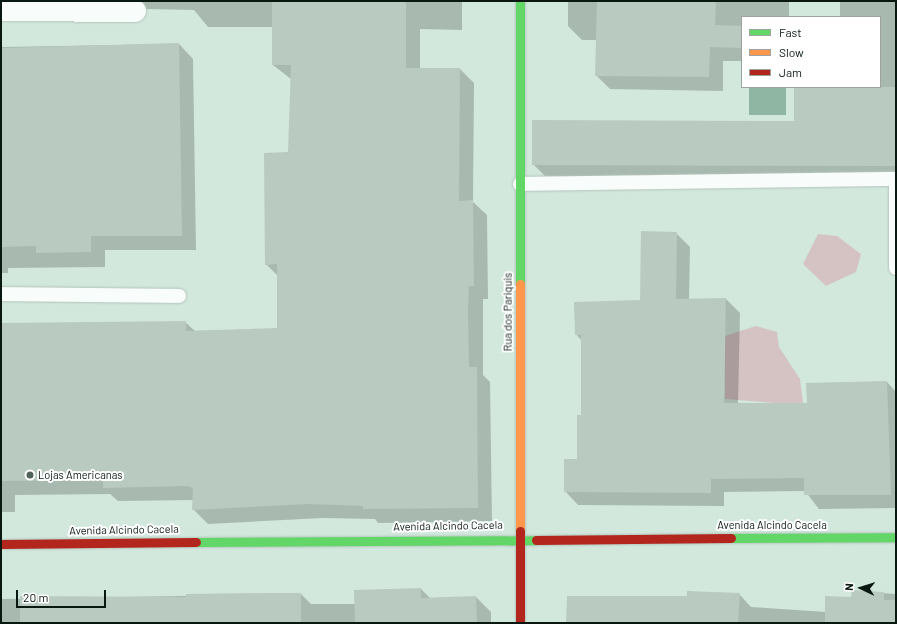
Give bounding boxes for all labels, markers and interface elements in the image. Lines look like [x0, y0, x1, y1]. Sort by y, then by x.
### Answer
legend [741, 16, 881, 88]
text: Fast [779, 25, 802, 39]
text: Slow [779, 45, 804, 59]
text: Jam [779, 65, 802, 79]
street label: Rua dos Pariquis [501, 273, 515, 351]
place label: Lojas Americanas [38, 468, 123, 482]
marker: Lojas Americanas [25, 470, 35, 480]
street label: Avenida Alcindo Cacela [393, 518, 503, 534]
street label: Avenida Alcindo Cacela [717, 518, 827, 532]
street label: Avenida Alcindo Cacela [69, 522, 179, 538]
north arrow [841, 568, 881, 608]
scale bar [18, 582, 108, 608]
text: N [842, 583, 855, 591]
text: 20 m [23, 590, 49, 604]

